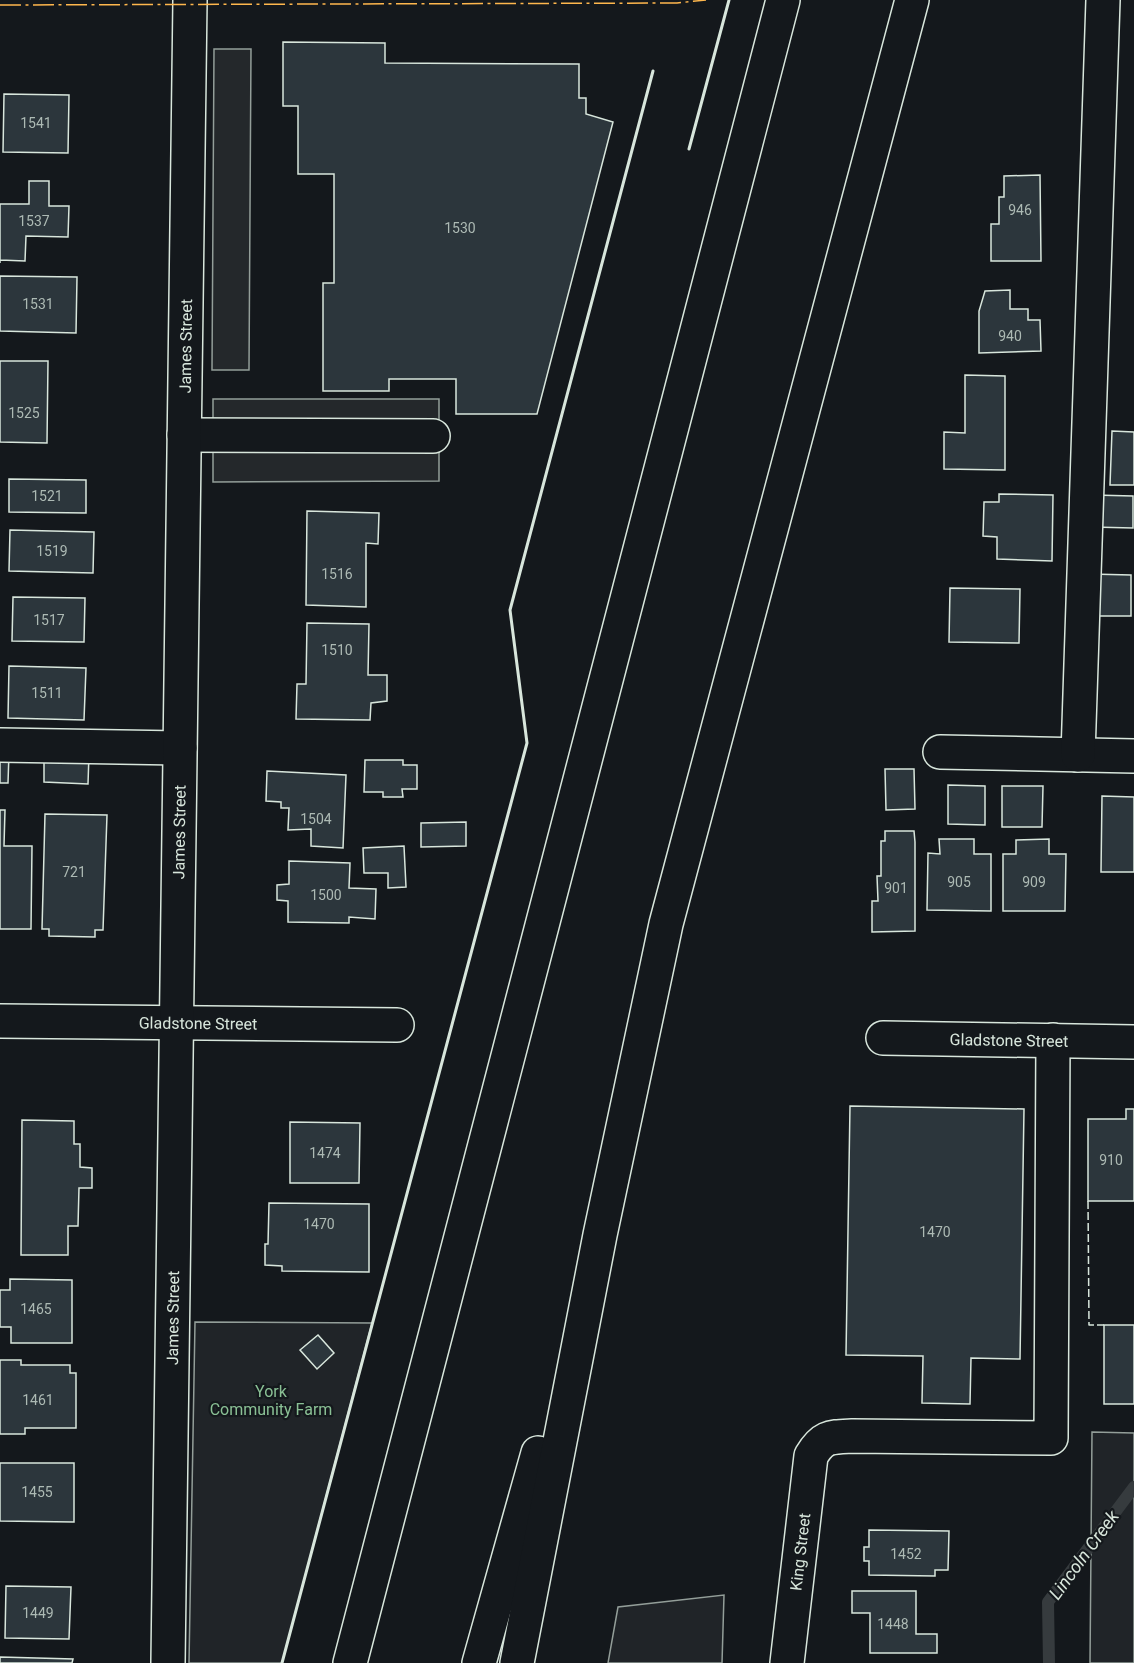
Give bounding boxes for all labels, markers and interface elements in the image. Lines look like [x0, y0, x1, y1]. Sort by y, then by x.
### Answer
house number: 1541 [20, 115, 52, 131]
house number: 946 [1008, 202, 1032, 218]
house number: 1537 [18, 213, 50, 229]
house number: 1530 [444, 220, 476, 236]
house number: 1531 [22, 296, 54, 312]
street label: James Street [176, 299, 196, 393]
house number: 940 [998, 328, 1022, 344]
house number: 1525 [8, 405, 40, 421]
house number: 1521 [31, 488, 63, 504]
house number: 1519 [36, 543, 68, 559]
house number: 1516 [321, 566, 353, 582]
house number: 1517 [33, 612, 65, 628]
house number: 1510 [321, 642, 353, 658]
house number: 1511 [31, 685, 63, 701]
street label: James Street [169, 785, 190, 879]
house number: 1504 [300, 811, 332, 827]
house number: 721 [62, 864, 86, 880]
house number: 905 [947, 874, 971, 890]
house number: 909 [1022, 874, 1046, 890]
house number: 901 [884, 880, 908, 896]
house number: 1500 [310, 887, 342, 903]
street label: Gladstone Street [139, 1013, 257, 1034]
street label: Gladstone Street [950, 1030, 1068, 1051]
house number: 1474 [309, 1145, 341, 1161]
house number: 910 [1099, 1152, 1123, 1168]
house number: 1470 [303, 1216, 335, 1232]
house number: 1470 [919, 1224, 951, 1240]
street label: James Street [163, 1271, 183, 1365]
house number: 1465 [20, 1301, 52, 1317]
park label: York Community Farm [210, 1382, 332, 1419]
house number: 1461 [22, 1392, 54, 1408]
house number: 1455 [21, 1484, 53, 1500]
water label: Lincoln Creek [1044, 1505, 1124, 1603]
street label: King Street [786, 1512, 814, 1592]
house number: 1452 [890, 1546, 922, 1562]
house number: 1449 [22, 1605, 54, 1621]
house number: 1448 [877, 1616, 909, 1632]

